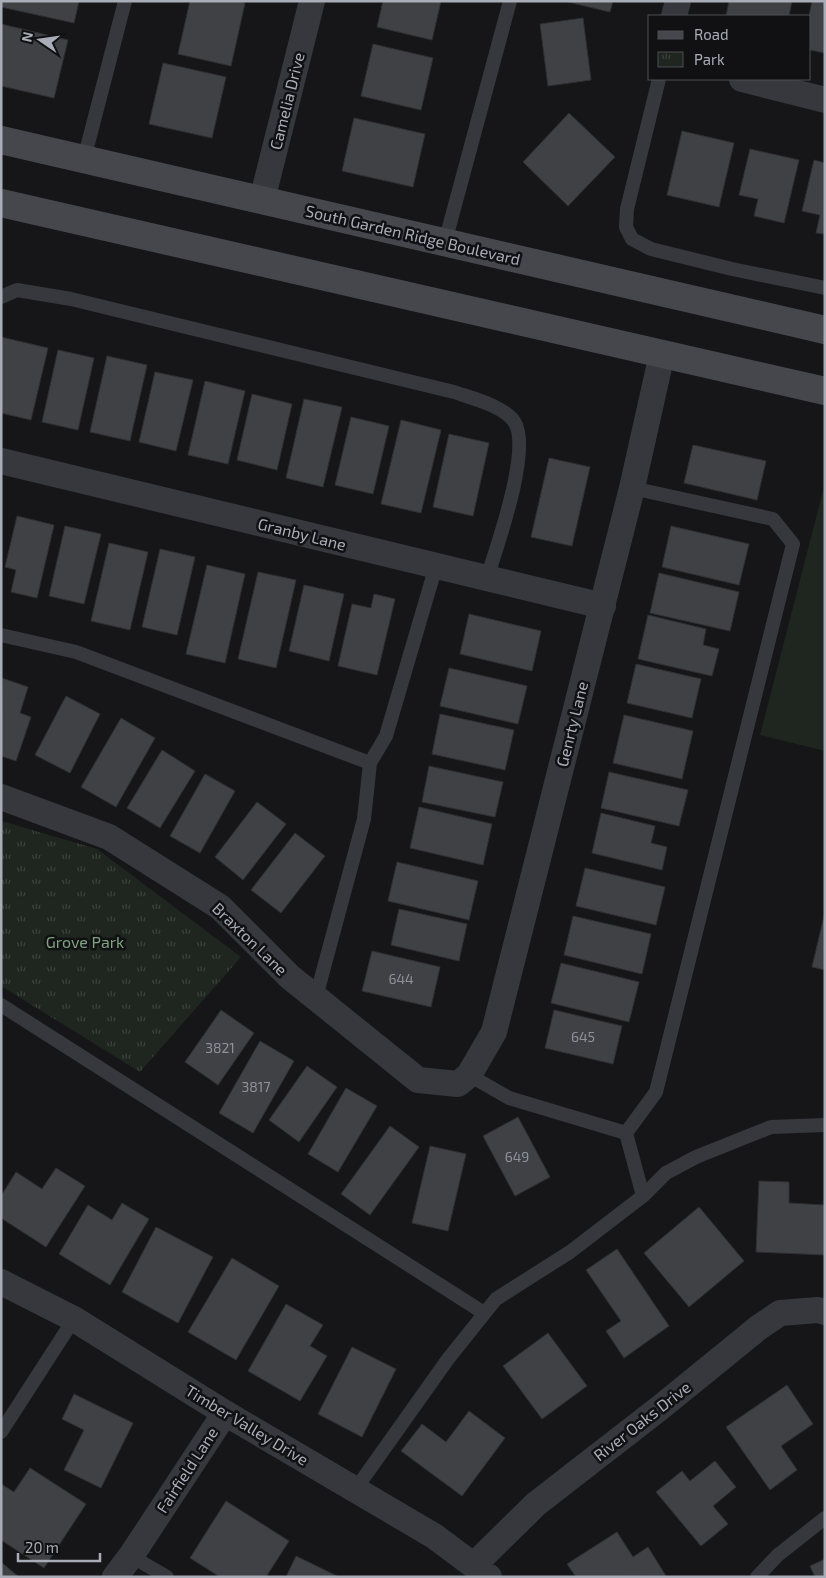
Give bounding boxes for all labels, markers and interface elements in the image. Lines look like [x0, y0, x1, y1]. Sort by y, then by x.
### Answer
north arrow [15, 15, 65, 65]
legend [648, 15, 811, 80]
text: Road [694, 25, 729, 43]
text: N [17, 30, 36, 44]
street label: Camelia Drive [265, 50, 308, 151]
text: Park [694, 50, 725, 68]
street label: South Garden Ridge Boulevard [304, 201, 522, 269]
street label: Granby Lane [256, 513, 348, 554]
street label: Genrty Lane [552, 679, 591, 768]
street label: Braxton Lane [209, 898, 292, 979]
park label: Grove Park [46, 932, 124, 951]
house number: 644 [388, 970, 414, 987]
house number: 645 [571, 1028, 595, 1045]
house number: 3821 [205, 1039, 235, 1056]
house number: 3817 [241, 1078, 271, 1095]
house number: 649 [505, 1148, 529, 1165]
street label: River Oaks Drive [589, 1377, 694, 1464]
street label: Timber Valley Drive [182, 1380, 312, 1469]
street label: Fairfield Lane [152, 1423, 221, 1516]
scale bar [18, 1530, 100, 1562]
text: 20 m [25, 1538, 59, 1556]

